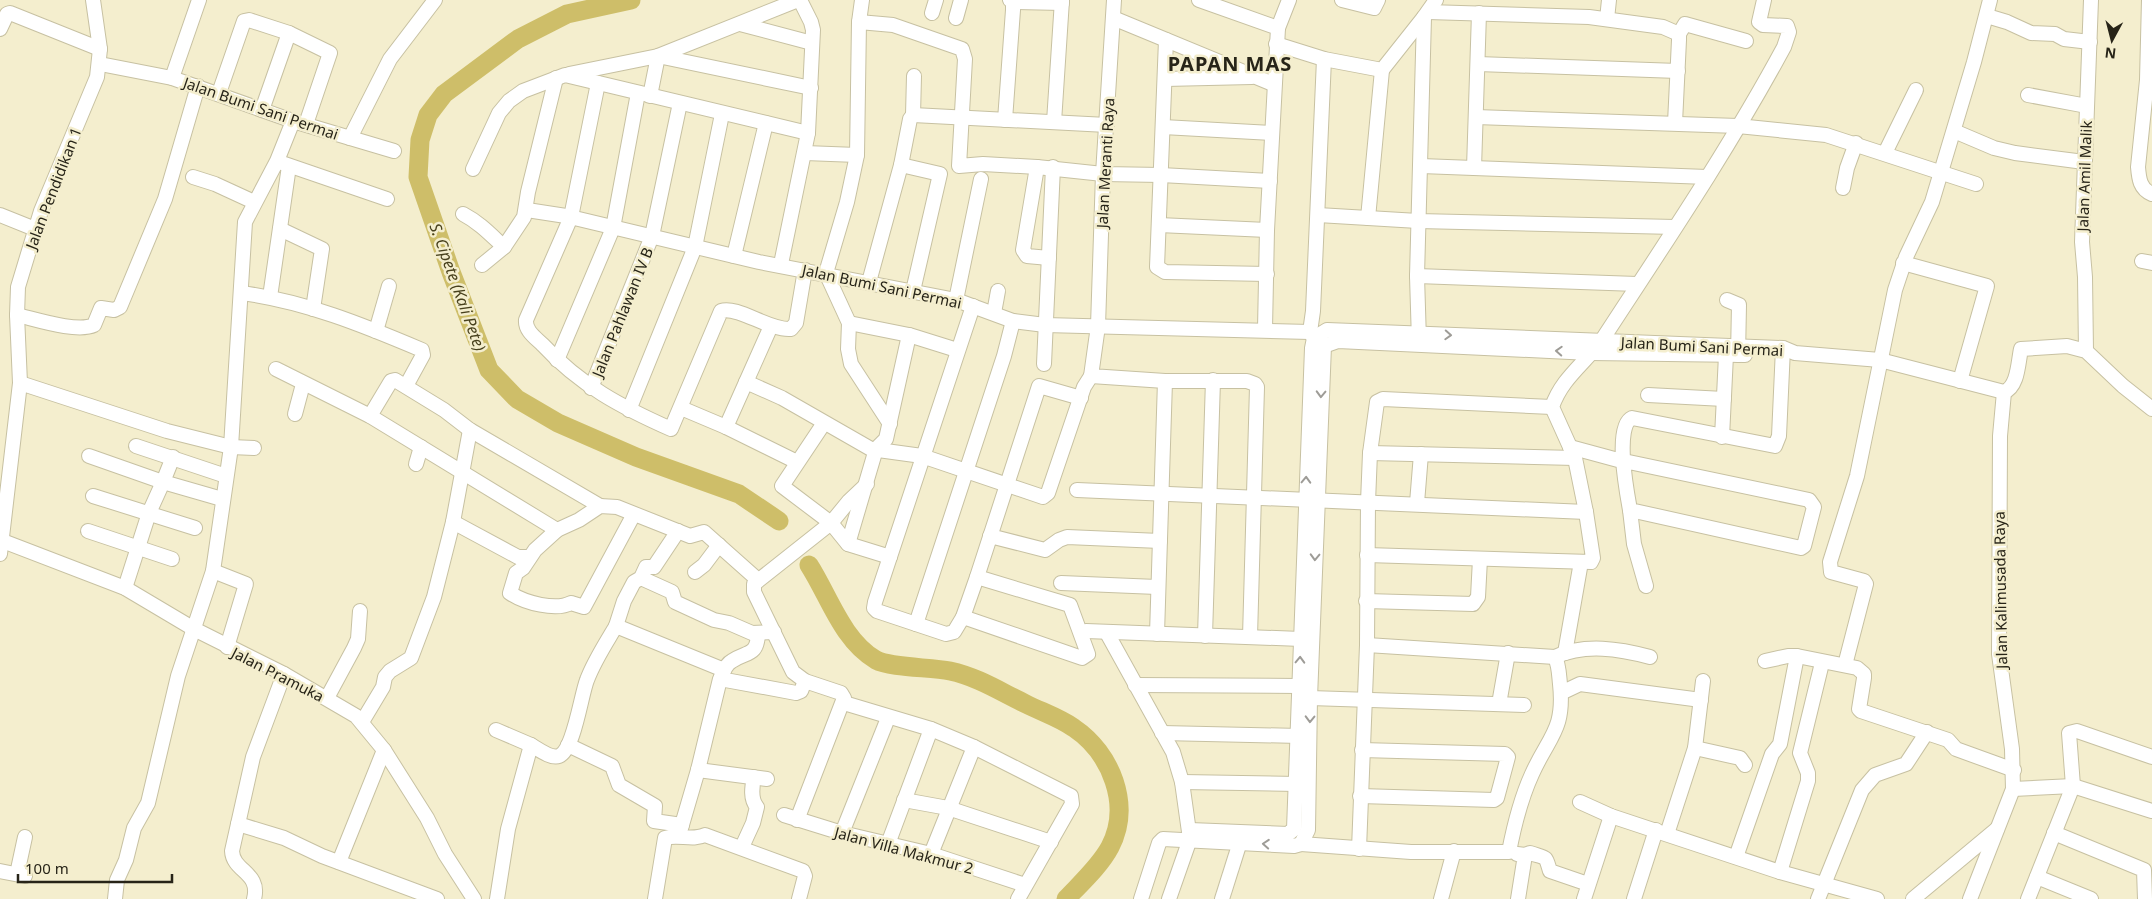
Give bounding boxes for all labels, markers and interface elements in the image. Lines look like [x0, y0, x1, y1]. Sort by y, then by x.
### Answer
north arrow [2087, 15, 2137, 65]
text: N [2104, 43, 2117, 64]
district label: PAPAN MAS [1168, 50, 1292, 77]
street label: Jalan Bumi Sani Permai [179, 71, 341, 144]
street label: Jalan Meranti Raya [1091, 97, 1118, 231]
street label: Jalan Amil Malik [2072, 120, 2096, 234]
street label: Jalan Pendidikan 1 [20, 124, 85, 254]
water label: S. Cipete (Kali Pete) [425, 220, 491, 354]
street label: Jalan Pahlawan IV B [586, 244, 657, 382]
street label: Jalan Bumi Sani Permai [798, 259, 964, 313]
one-way arrow [1444, 329, 1452, 340]
street label: Jalan Bumi Sani Permai [1618, 332, 1784, 360]
one-way arrow [1555, 346, 1562, 356]
one-way arrow [1316, 391, 1326, 399]
one-way arrow [1301, 476, 1311, 484]
street label: Jalan Kalimusada Raya [1989, 511, 2011, 671]
one-way arrow [1310, 553, 1321, 561]
street label: Jalan Pramuka [227, 641, 328, 706]
one-way arrow [1295, 656, 1306, 664]
one-way arrow [1305, 716, 1315, 724]
street label: Jalan Villa Makmur 2 [830, 821, 976, 878]
one-way arrow [1262, 839, 1270, 850]
scale bar [18, 852, 171, 884]
text: 100 m [25, 858, 69, 878]

